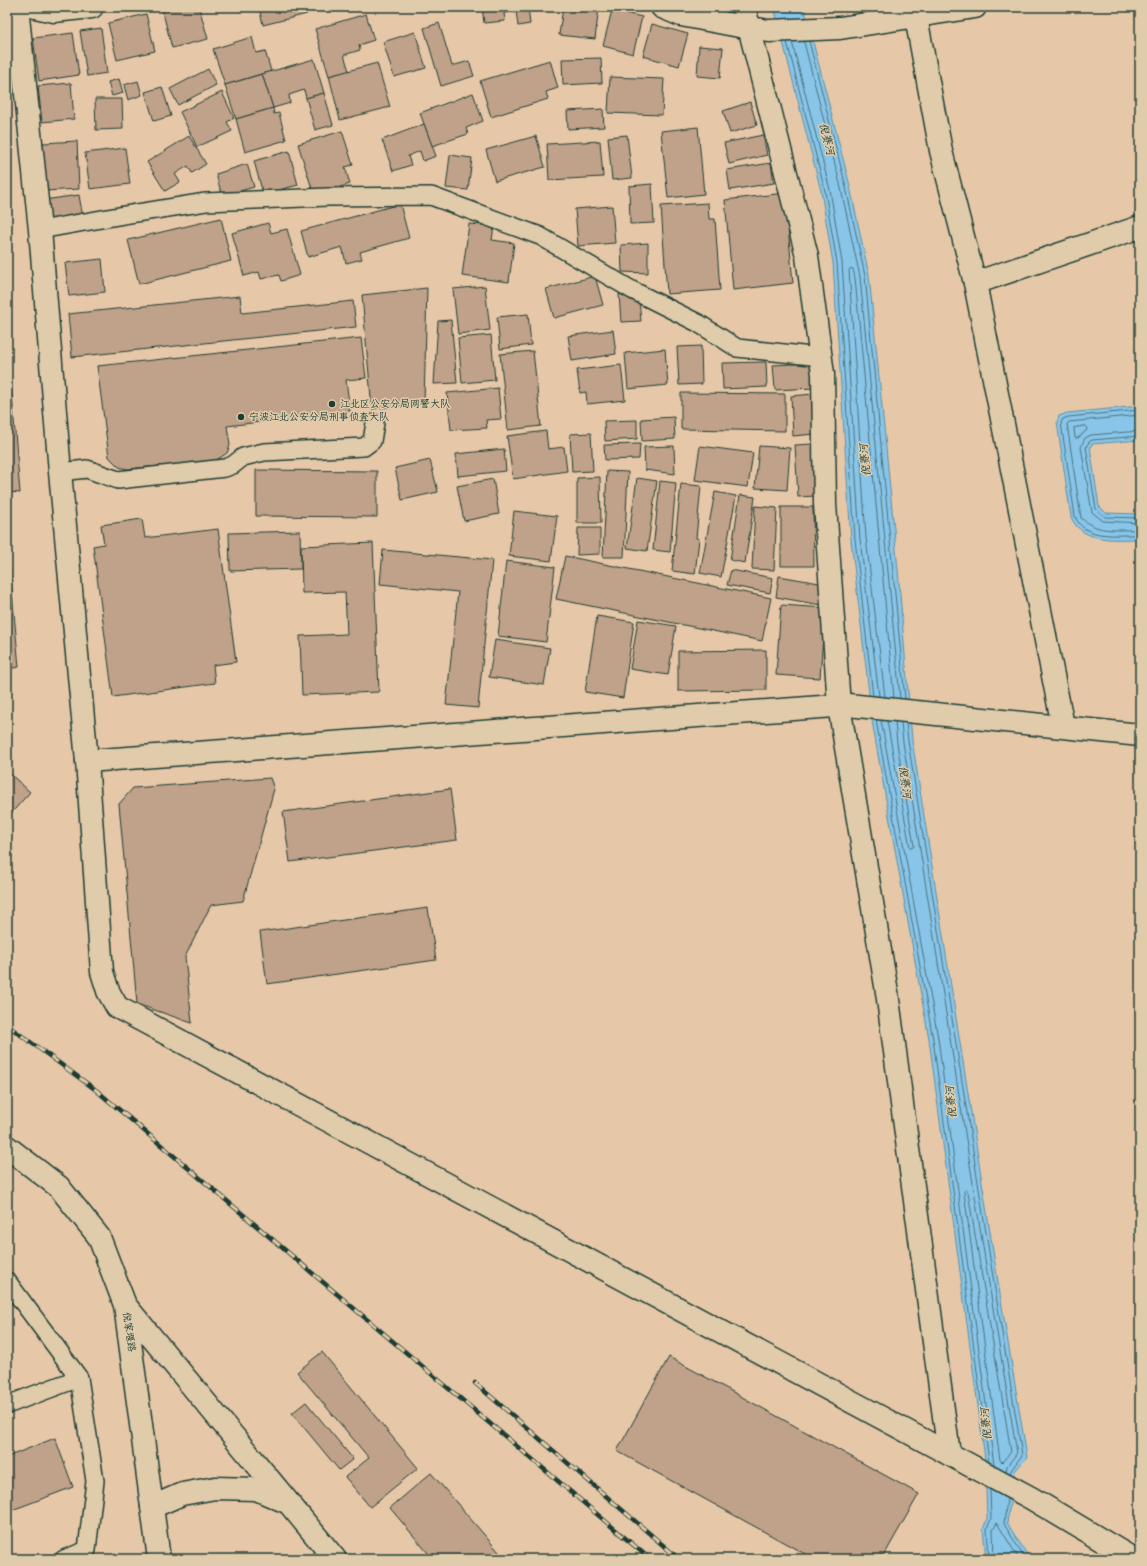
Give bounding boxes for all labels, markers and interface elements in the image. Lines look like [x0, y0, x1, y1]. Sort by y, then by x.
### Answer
water label: 倪赛河 [817, 121, 838, 159]
place label: 江北区公安分局网警大队 [340, 398, 450, 410]
marker: 江北区公安分局网警大队 [327, 399, 337, 409]
place label: 宁波江北公安分局刑事侦查大队 [249, 411, 389, 423]
marker: 宁波江北公安分局刑事侦查大队 [236, 412, 246, 422]
water label: 倪赛河 [857, 441, 873, 477]
water label: 倪赛河 [896, 765, 914, 801]
water label: 倪赛河 [943, 1083, 959, 1119]
street label: 倪家堰路 [120, 1311, 138, 1353]
water label: 倪赛河 [978, 1405, 994, 1441]

